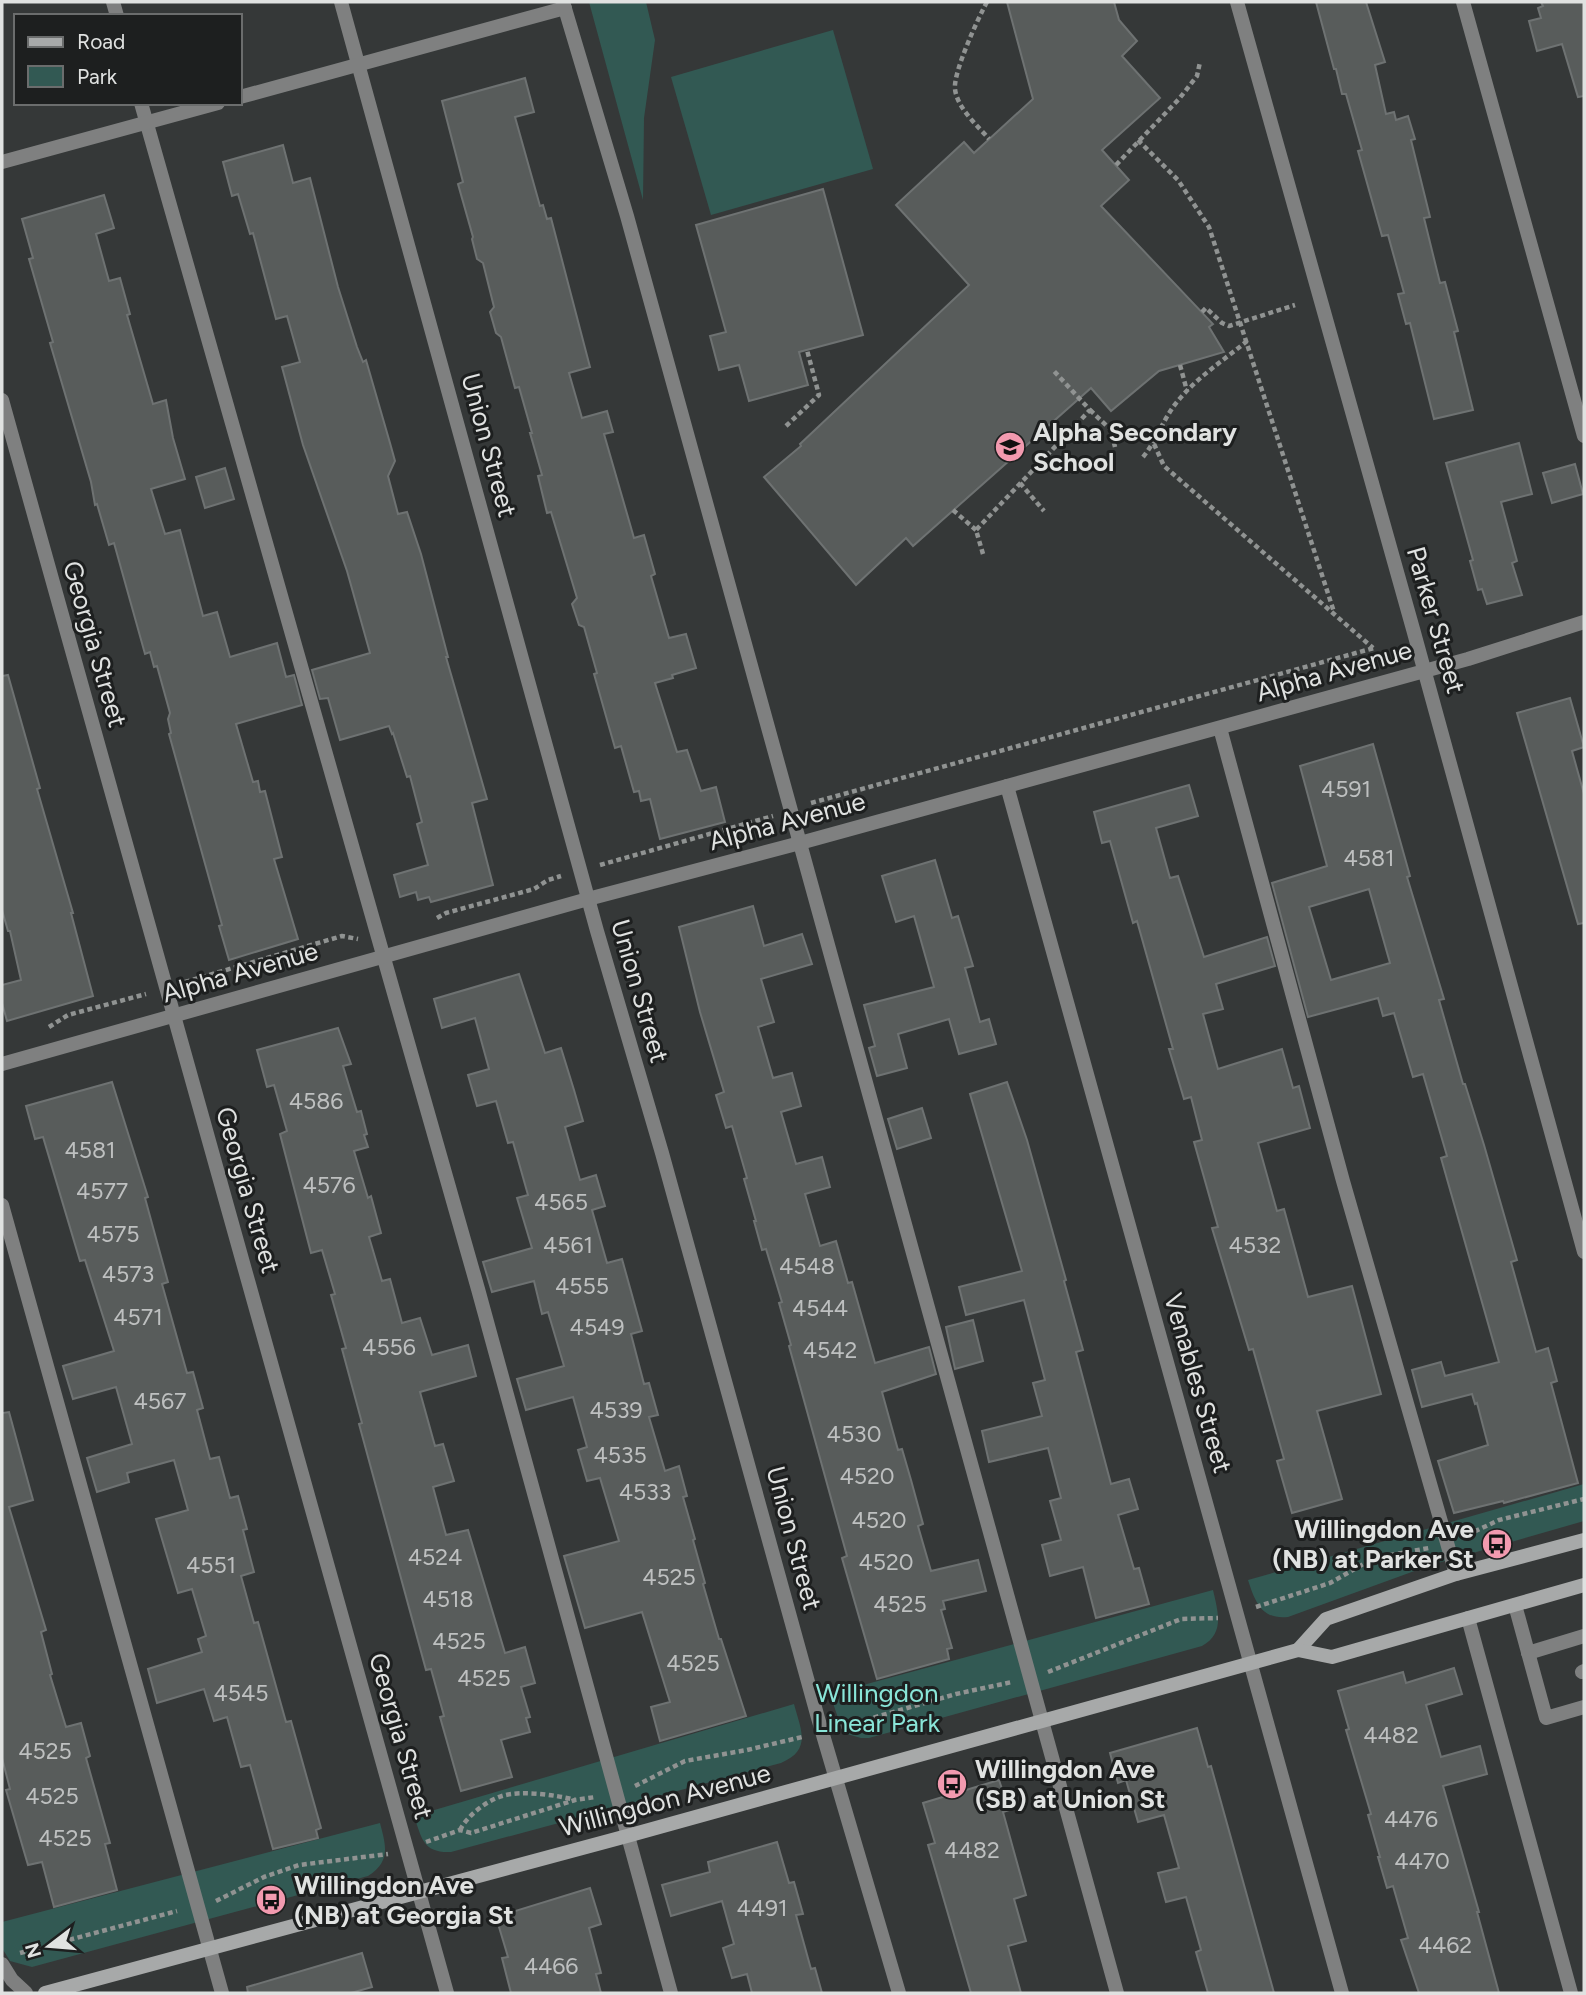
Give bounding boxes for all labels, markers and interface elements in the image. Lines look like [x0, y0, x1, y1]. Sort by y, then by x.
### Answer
legend [14, 14, 242, 105]
text: Road [77, 29, 125, 54]
text: Park [77, 64, 118, 89]
street label: Union Street [454, 370, 524, 521]
place label: Alpha Secondary School [1033, 416, 1237, 478]
school or university icon: Alpha Secondary School [993, 430, 1027, 464]
street label: Parker Street [1400, 543, 1472, 697]
street label: Georgia Street [56, 557, 134, 731]
street label: Alpha Avenue [1252, 633, 1416, 709]
house number: 4591 [1321, 775, 1371, 803]
street label: Alpha Avenue [705, 785, 869, 857]
house number: 4581 [1343, 844, 1395, 872]
street label: Union Street [604, 916, 676, 1067]
street label: Alpha Avenue [158, 934, 322, 1010]
house number: 4586 [289, 1087, 343, 1115]
street label: Georgia Street [209, 1103, 287, 1277]
house number: 4581 [64, 1136, 116, 1164]
house number: 4576 [303, 1171, 355, 1199]
house number: 4577 [76, 1177, 128, 1205]
house number: 4565 [534, 1188, 588, 1216]
house number: 4575 [86, 1220, 140, 1248]
house number: 4561 [543, 1231, 593, 1259]
house number: 4532 [1229, 1231, 1281, 1259]
house number: 4548 [779, 1252, 835, 1280]
house number: 4573 [102, 1260, 154, 1288]
house number: 4555 [555, 1272, 609, 1300]
street label: Venables Street [1157, 1289, 1239, 1477]
house number: 4544 [792, 1294, 848, 1322]
house number: 4571 [113, 1303, 163, 1331]
house number: 4549 [570, 1313, 624, 1341]
house number: 4556 [362, 1333, 416, 1361]
house number: 4542 [803, 1336, 857, 1364]
house number: 4567 [134, 1387, 186, 1415]
house number: 4539 [589, 1396, 643, 1424]
house number: 4530 [827, 1420, 881, 1448]
house number: 4535 [593, 1441, 647, 1469]
house number: 4520 [839, 1462, 895, 1490]
street label: Union Street [759, 1463, 829, 1614]
house number: 4533 [619, 1478, 671, 1506]
house number: 4520 [851, 1506, 907, 1534]
place label: Willingdon Ave (NB) at Parker St [1272, 1513, 1474, 1575]
bus stop icon: Willingdon Ave (NB) at Parker St [1480, 1527, 1514, 1561]
house number: 4524 [408, 1543, 462, 1571]
house number: 4520 [858, 1548, 914, 1576]
house number: 4551 [186, 1551, 236, 1579]
house number: 4525 [642, 1563, 696, 1591]
house number: 4518 [422, 1585, 474, 1613]
house number: 4525 [873, 1590, 927, 1618]
house number: 4525 [432, 1627, 486, 1655]
street label: Georgia Street [362, 1649, 440, 1823]
house number: 4525 [666, 1649, 720, 1677]
house number: 4525 [457, 1664, 511, 1692]
park label: Willingdon Linear Park [814, 1677, 940, 1739]
house number: 4545 [213, 1679, 269, 1707]
house number: 4482 [1363, 1721, 1419, 1749]
house number: 4525 [18, 1737, 72, 1765]
place label: Willingdon Ave (SB) at Union St [975, 1753, 1165, 1815]
street label: Willingdon Avenue [556, 1756, 774, 1844]
bus stop icon: Willingdon Ave (SB) at Union St [935, 1767, 969, 1801]
house number: 4525 [25, 1782, 79, 1810]
house number: 4476 [1384, 1805, 1438, 1833]
house number: 4525 [38, 1824, 92, 1852]
house number: 4482 [944, 1836, 1000, 1864]
house number: 4470 [1394, 1847, 1450, 1875]
place label: Willingdon Ave (NB) at Georgia St [294, 1869, 514, 1931]
bus stop icon: Willingdon Ave (NB) at Georgia St [254, 1883, 288, 1917]
house number: 4491 [736, 1894, 788, 1922]
north arrow [14, 1911, 84, 1981]
house number: 4462 [1418, 1931, 1472, 1959]
text: N [20, 1940, 46, 1961]
house number: 4466 [524, 1952, 578, 1980]

